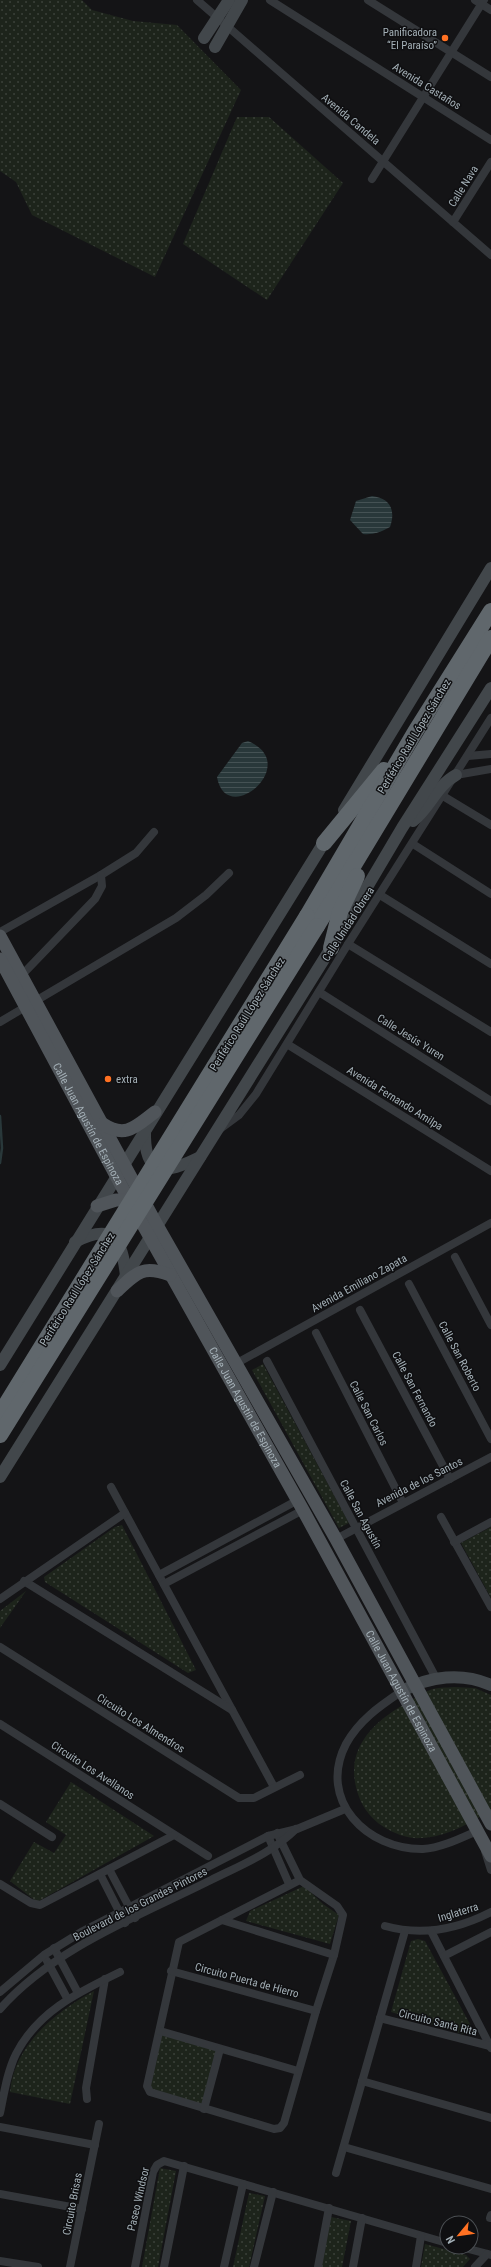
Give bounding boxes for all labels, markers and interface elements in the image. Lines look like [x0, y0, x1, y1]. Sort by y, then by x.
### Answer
place label: Panificadora “El Paraíso” [383, 26, 437, 52]
marker: Panificadora “El Paraíso” [440, 33, 450, 43]
street label: Avenida Castaños [390, 60, 463, 113]
street label: Avenida Candela [319, 91, 383, 148]
street label: Calle Nava [446, 163, 481, 209]
street label: Periférico Raúl López Sánchez [375, 676, 454, 796]
street label: Calle Unidad Obrera [320, 885, 377, 964]
street label: Periférico Raúl López Sánchez [207, 955, 288, 1073]
street label: Calle Jesús Yuren [375, 1011, 447, 1063]
street label: Calle Juan Agustín de Espinoza [50, 1061, 126, 1187]
street label: Avenida Fernando Amilpa [344, 1064, 445, 1133]
place label: extra [116, 1073, 138, 1086]
marker: extra [103, 1074, 113, 1084]
street label: Periférico Raúl López Sánchez [37, 1230, 118, 1348]
street label: Avenida Emiliano Zapata [309, 1252, 409, 1315]
street label: Calle San Roberto [436, 1319, 484, 1394]
street label: Calle Juan Agustín de Espinoza [206, 1345, 284, 1470]
street label: Calle San Fernando [389, 1349, 440, 1430]
street label: Calle San Carlos [347, 1379, 390, 1448]
street label: Avenida de los Santos [374, 1455, 465, 1510]
street label: Calle San Agustín [337, 1477, 384, 1551]
street label: Calle Juan Agustín de Espinoza [363, 1628, 439, 1754]
street label: Circuito Los Almendros [94, 1691, 187, 1756]
street label: Circuito Los Avellanos [49, 1739, 137, 1802]
street label: Boulevard de los Grandes Pintores [71, 1865, 209, 1944]
street label: Inglaterra [436, 1900, 480, 1925]
street label: Circuito Puerta de Hierro [193, 1960, 301, 2001]
street label: Circuito Santa Rita [397, 2006, 478, 2039]
street label: Paseo Windsor [125, 2165, 152, 2232]
street label: Circuito Brisas [60, 2172, 85, 2236]
north arrow [439, 2215, 479, 2255]
text: N [443, 2233, 458, 2246]

